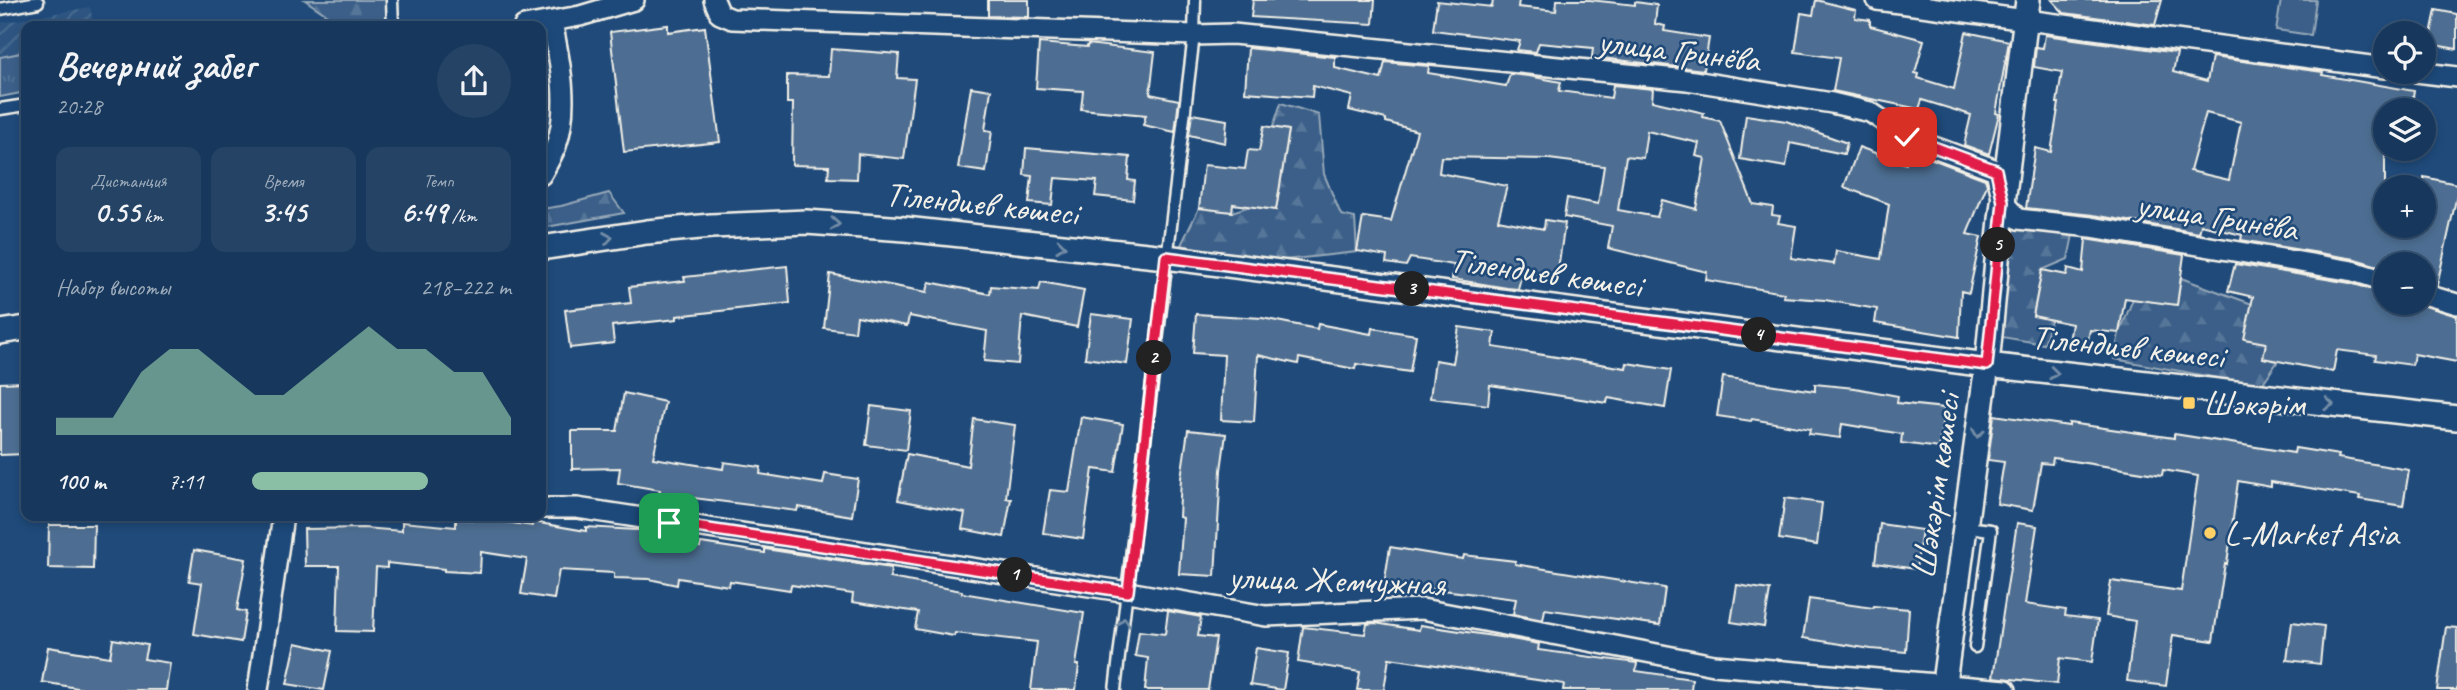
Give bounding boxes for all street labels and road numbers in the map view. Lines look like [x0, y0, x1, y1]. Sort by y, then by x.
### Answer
street label: улица Гринёва [1594, 18, 1765, 83]
street label: Тілендиев көшесі [883, 171, 1085, 236]
street label: улица Гринёва [2131, 181, 2303, 252]
street label: Тілендиев көшесі [1447, 237, 1649, 309]
street label: Тілендиев көшесі [2029, 314, 2231, 379]
street label: Шәкәрім көшесі [1900, 386, 1971, 582]
street label: улица Жемчужная [1226, 554, 1448, 607]

